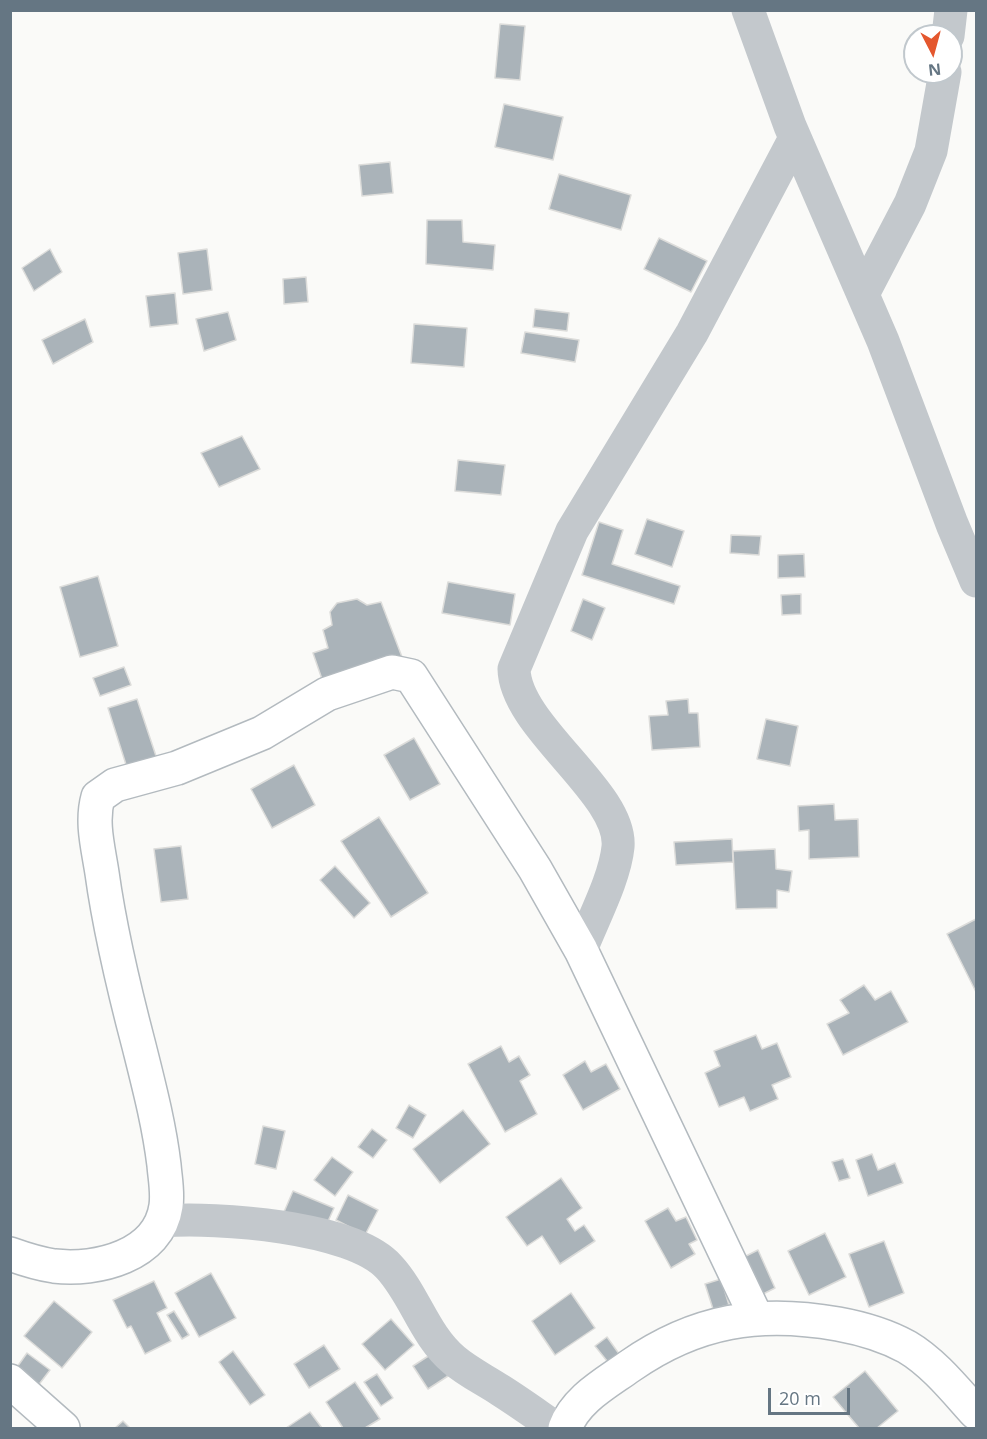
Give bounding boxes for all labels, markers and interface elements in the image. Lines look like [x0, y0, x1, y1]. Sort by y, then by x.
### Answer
north arrow [903, 24, 963, 84]
text: N [927, 58, 942, 82]
scale bar [771, 1376, 854, 1414]
text: 20 m [779, 1386, 821, 1410]

